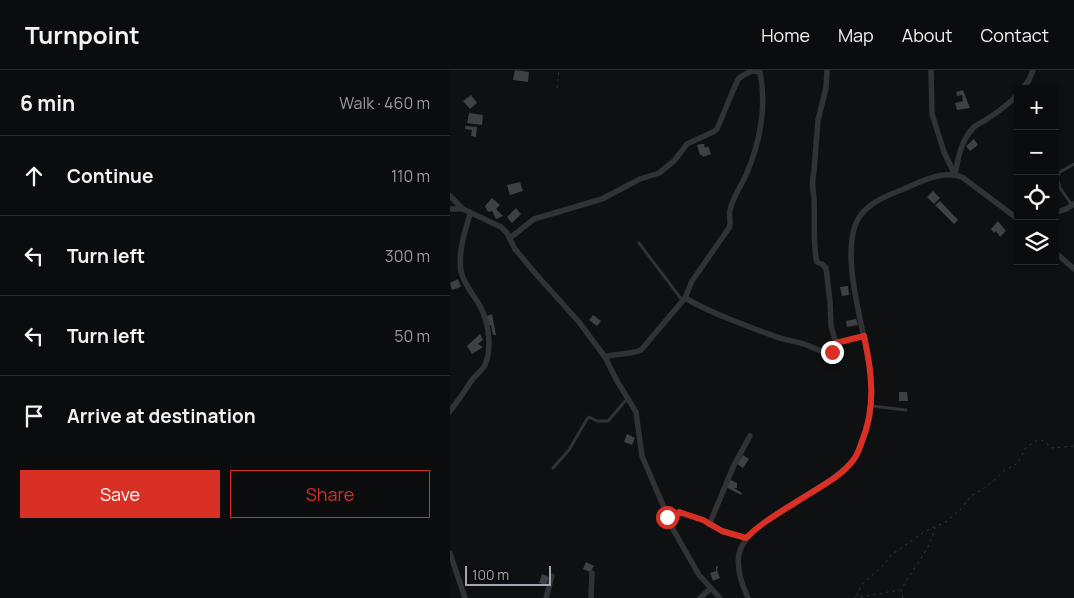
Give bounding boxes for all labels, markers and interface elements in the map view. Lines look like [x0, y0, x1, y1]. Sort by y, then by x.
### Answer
text: Turnpoint [25, 18, 140, 51]
text: Home [761, 23, 810, 47]
text: Map [838, 23, 874, 47]
text: About [902, 23, 952, 47]
text: Contact [980, 23, 1049, 47]
map controls [1014, 85, 1059, 265]
button: + [1014, 85, 1059, 130]
text: 6 min [20, 89, 75, 117]
text: Walk · 460 m [339, 92, 430, 114]
button: − [1014, 130, 1059, 175]
icon: ahead [20, 162, 48, 190]
text: Continue [67, 163, 153, 189]
text: 110 m [391, 165, 430, 187]
button: locate [1014, 175, 1059, 220]
button: layers [1014, 220, 1059, 265]
icon: left [20, 242, 48, 270]
text: Turn left [67, 243, 145, 269]
text: 300 m [385, 245, 430, 267]
icon: left [20, 322, 48, 350]
text: Turn left [67, 323, 145, 349]
text: 50 m [394, 325, 430, 347]
route end [821, 341, 844, 364]
icon: arrive [20, 402, 48, 430]
text: Arrive at destination [67, 403, 256, 429]
button: Save [20, 470, 220, 518]
button: Share [230, 470, 430, 518]
route start [656, 506, 679, 529]
scale bar [465, 563, 551, 586]
text: 100 m [472, 565, 509, 584]

